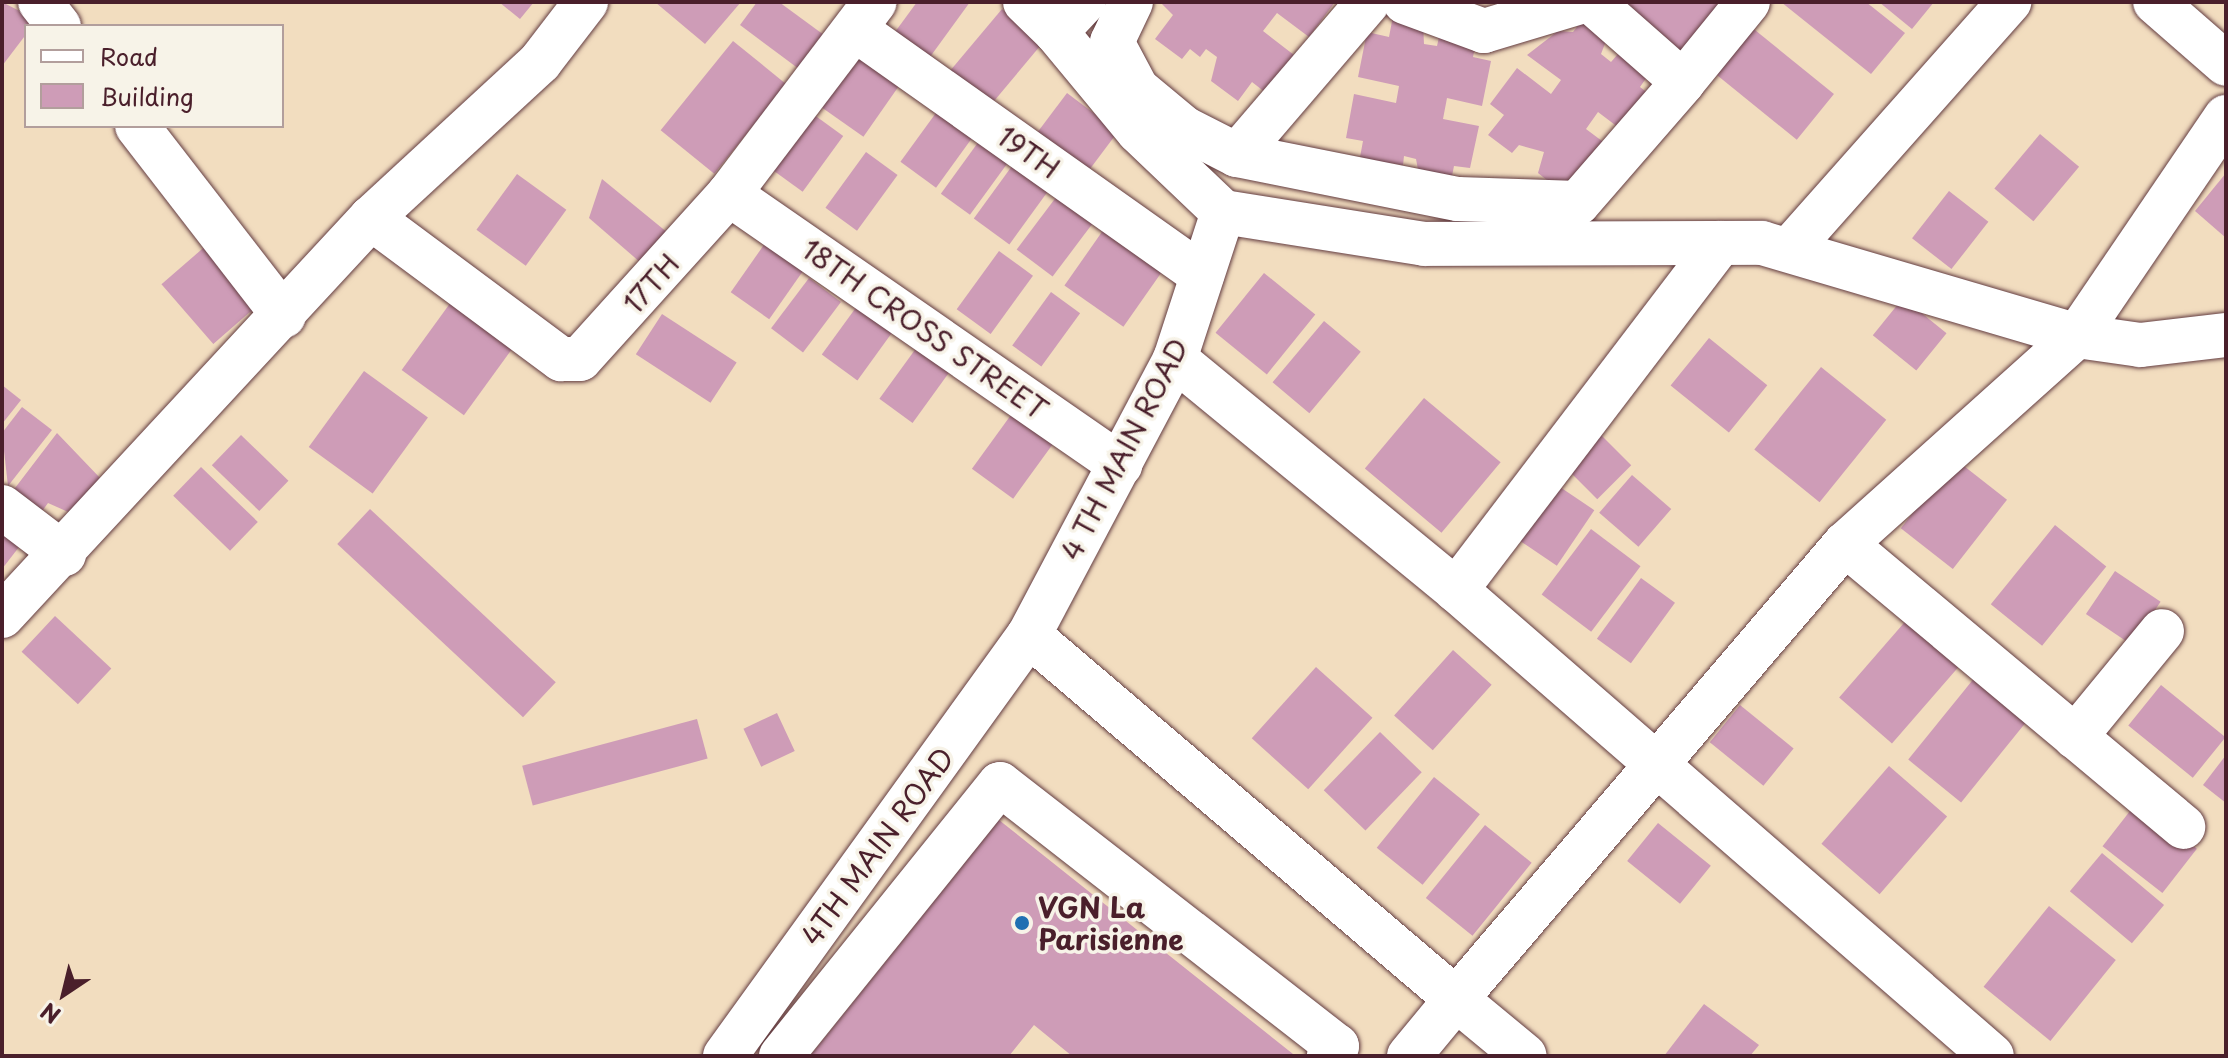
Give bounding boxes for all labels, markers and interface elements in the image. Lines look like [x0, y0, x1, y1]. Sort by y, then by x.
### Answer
legend [24, 24, 284, 128]
text: Road [100, 38, 158, 74]
text: Building [100, 78, 194, 114]
street label: 19TH [992, 119, 1066, 185]
street label: 18TH CROSS STREET [795, 231, 1055, 427]
street label: 17TH [616, 247, 686, 319]
street label: 4 TH MAIN ROAD [1052, 330, 1196, 568]
street label: 4TH MAIN ROAD [793, 739, 961, 953]
place label: VGN La Parisienne [1038, 890, 1184, 956]
marker: VGN La Parisienne [1013, 914, 1031, 932]
north arrow [24, 954, 104, 1034]
text: N [33, 996, 67, 1033]

